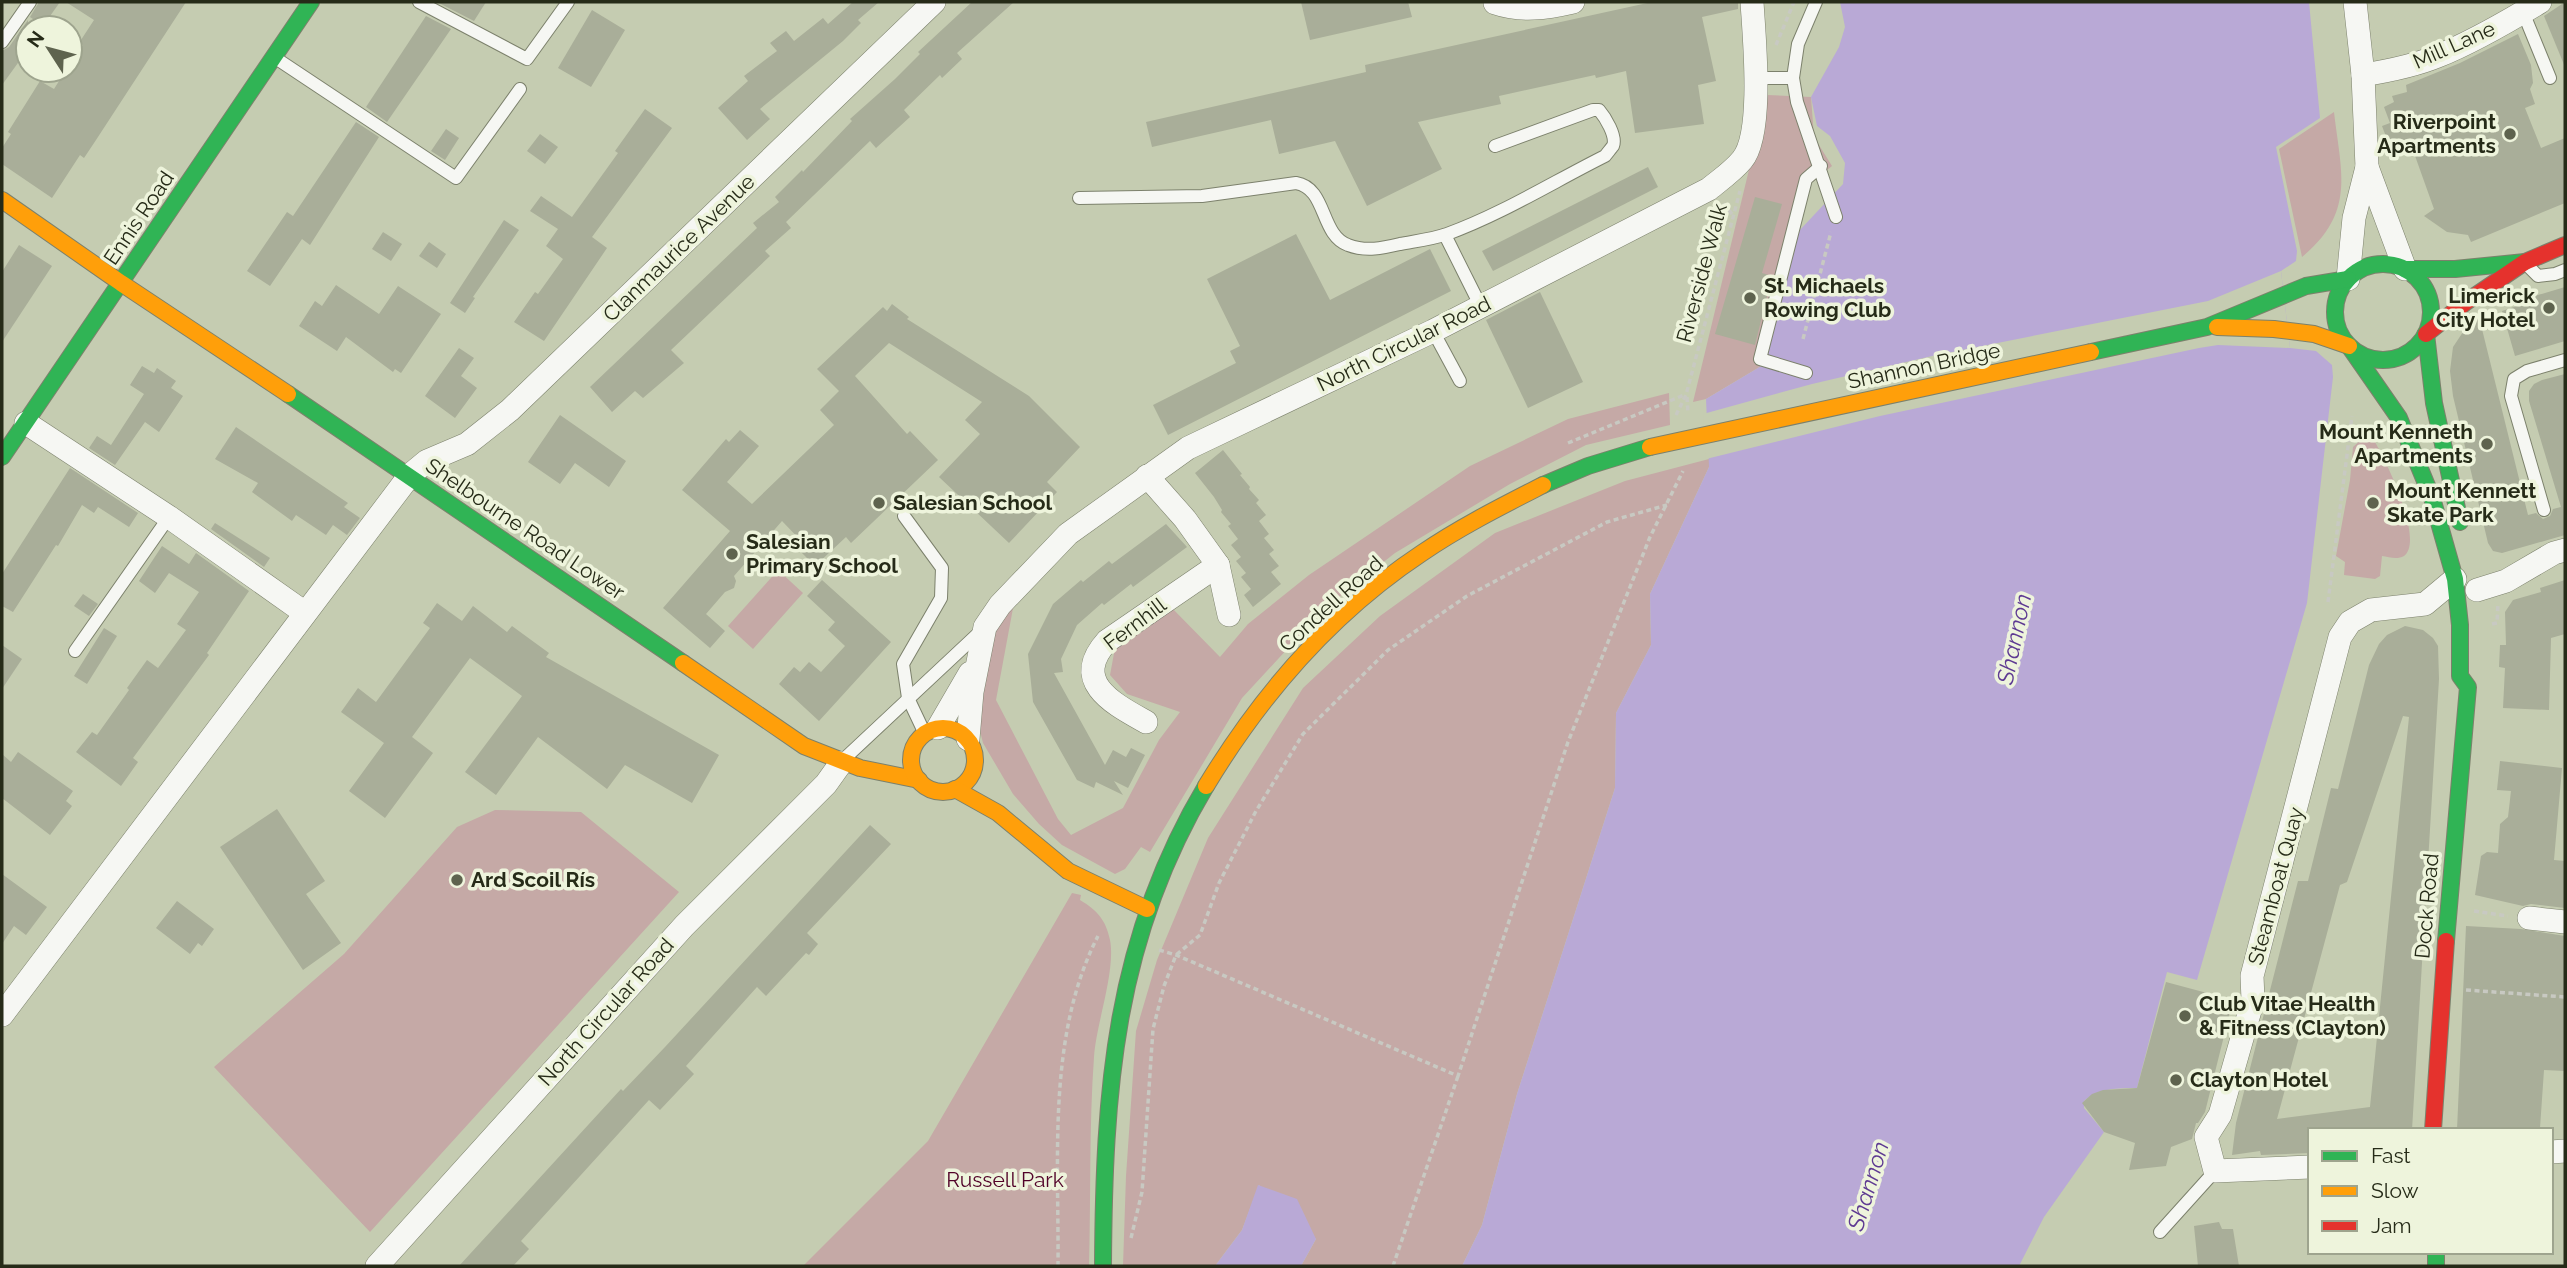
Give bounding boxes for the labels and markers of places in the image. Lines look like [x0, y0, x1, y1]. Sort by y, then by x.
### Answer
place label: Riverpoint Apartments [2377, 109, 2496, 158]
marker: Riverpoint Apartments [2502, 126, 2518, 142]
place label: St. Michaels Rowing Club [1764, 273, 1891, 322]
place label: Limerick City Hotel [2436, 283, 2535, 332]
marker: St. Michaels Rowing Club [1742, 290, 1758, 306]
marker: Limerick City Hotel [2541, 300, 2557, 316]
place label: Mount Kenneth Apartments [2319, 419, 2473, 468]
marker: Mount Kenneth Apartments [2479, 436, 2495, 452]
place label: Mount Kennett Skate Park [2387, 478, 2536, 527]
place label: Salesian School [893, 490, 1052, 515]
marker: Salesian School [871, 495, 887, 511]
marker: Mount Kennett Skate Park [2365, 495, 2381, 511]
place label: Salesian Primary School [746, 529, 898, 578]
marker: Salesian Primary School [724, 546, 740, 562]
place label: Ard Scoil Rís [471, 867, 595, 892]
marker: Ard Scoil Rís [449, 872, 465, 888]
place label: Club Vitae Health & Fitness (Clayton) [2199, 991, 2386, 1040]
marker: Club Vitae Health & Fitness (Clayton) [2177, 1008, 2193, 1024]
place label: Clayton Hotel [2190, 1067, 2328, 1092]
marker: Clayton Hotel [2168, 1072, 2184, 1088]

